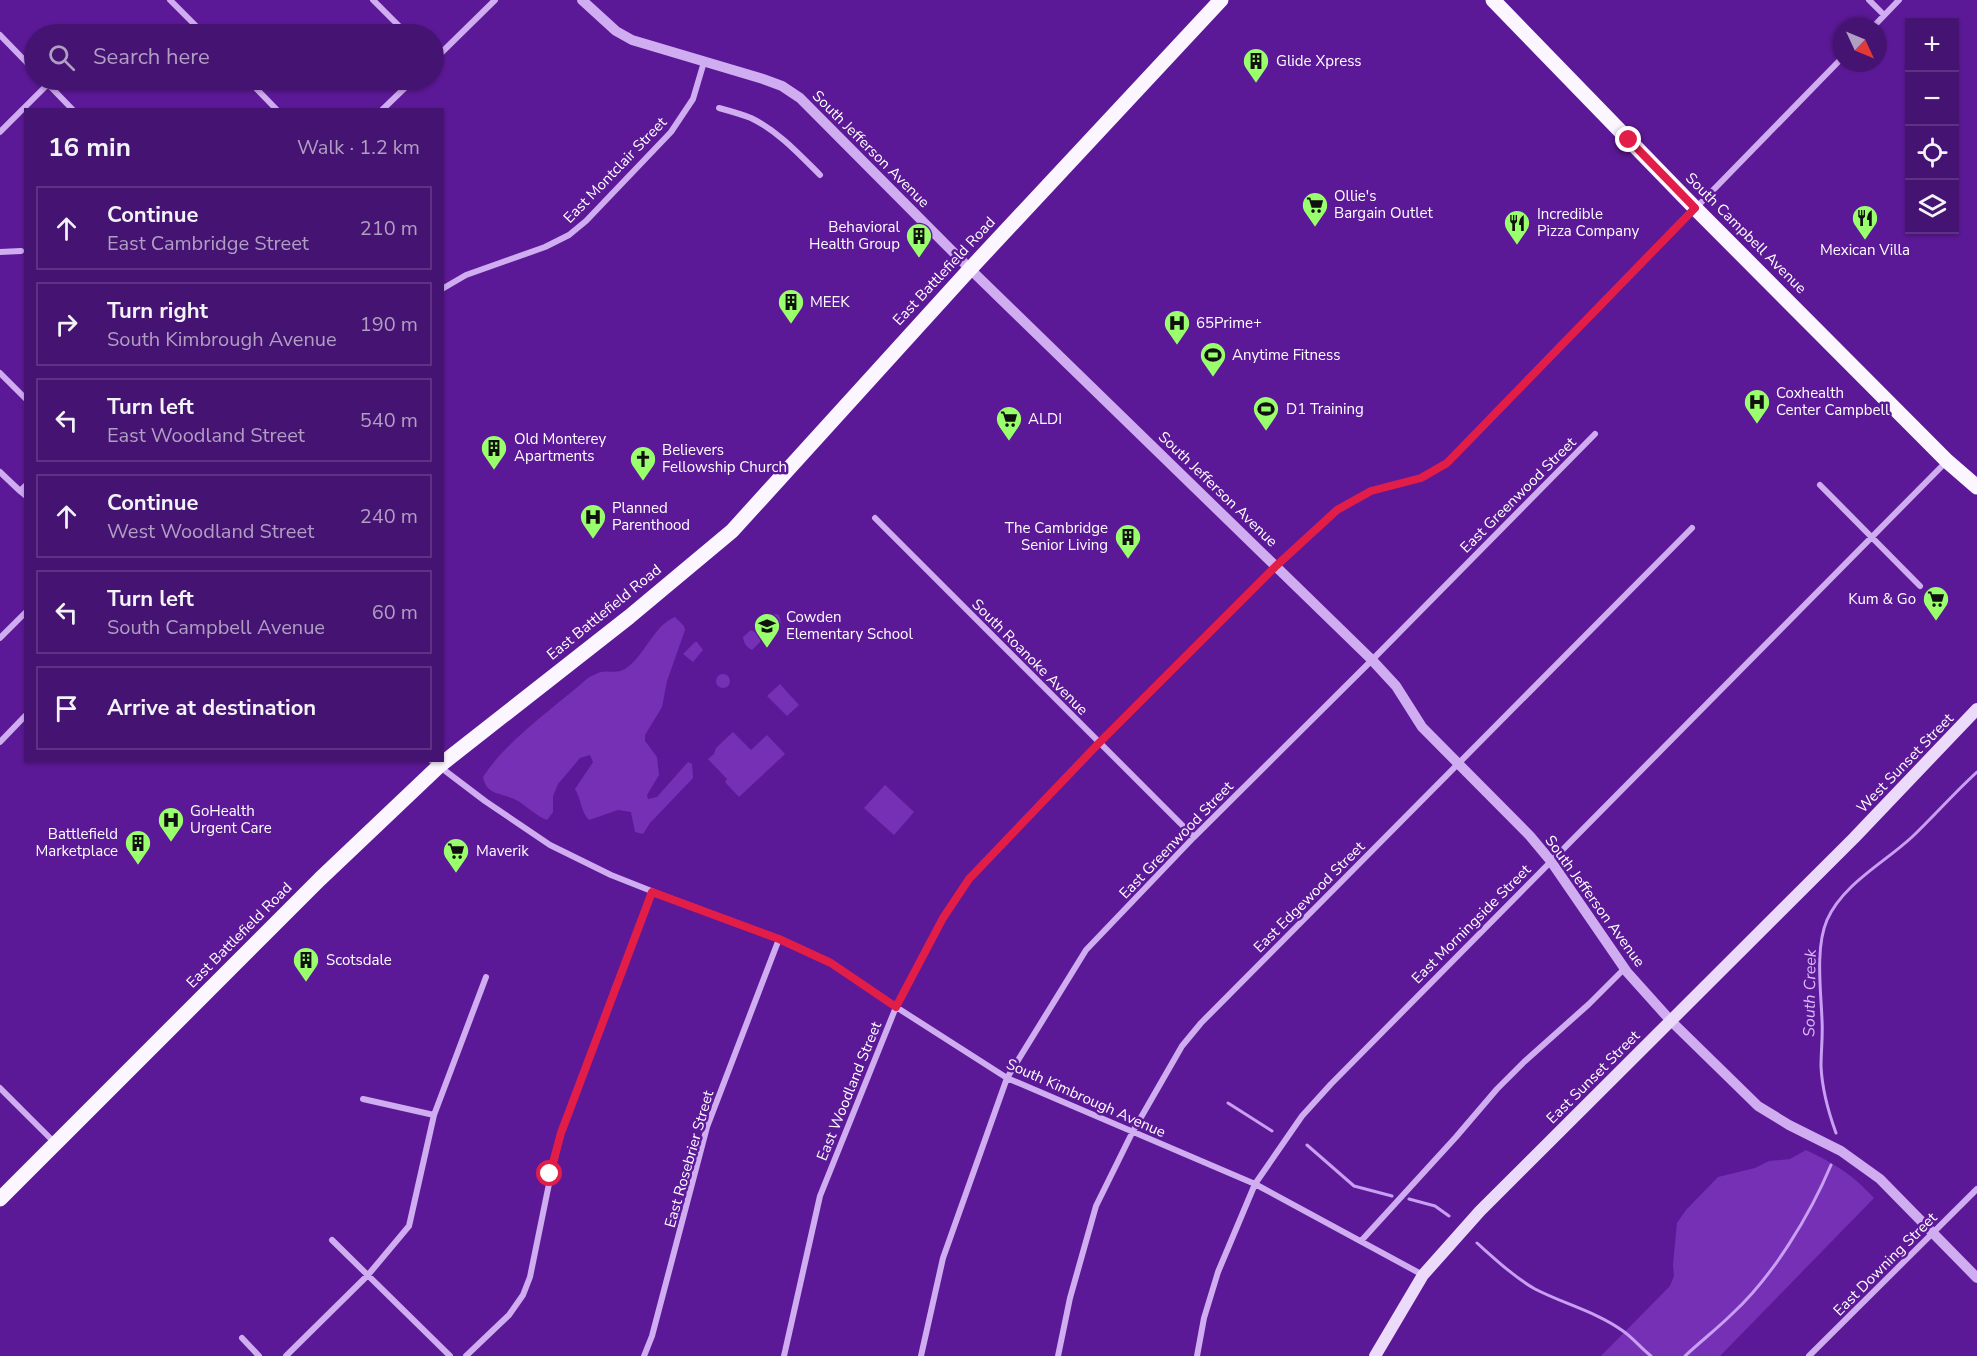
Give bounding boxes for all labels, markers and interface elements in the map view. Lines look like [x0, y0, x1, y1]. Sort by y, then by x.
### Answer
north arrow [1833, 18, 1887, 72]
map controls [1905, 18, 1959, 234]
button: + [1905, 18, 1959, 72]
search box [24, 24, 444, 90]
icon: search [45, 41, 78, 74]
text: Search here [93, 42, 210, 72]
building icon: Glide Xpress [1241, 46, 1271, 84]
place label: Glide Xpress [1276, 51, 1362, 71]
button: − [1905, 72, 1959, 126]
street label: South Jefferson Avenue [808, 86, 934, 212]
street label: East Montclair Street [559, 112, 672, 228]
route end [1615, 126, 1641, 152]
button: locate [1905, 126, 1959, 180]
text: 16 min [48, 130, 131, 165]
text: Walk · 1.2 km [297, 134, 420, 161]
street label: South Campbell Avenue [1681, 168, 1811, 298]
button: layers [1905, 180, 1959, 234]
place label: Ollie's Bargain Outlet [1334, 186, 1433, 223]
supermarket icon: Ollie's Bargain Outlet [1300, 190, 1330, 228]
text: Continue [107, 200, 198, 230]
restaurant icon: Mexican Villa [1850, 203, 1880, 241]
place label: Incredible Pizza Company [1537, 204, 1639, 241]
restaurant icon: Incredible Pizza Company [1502, 208, 1532, 246]
icon: ahead [50, 212, 83, 245]
street label: East Battlefield Road [888, 212, 1000, 330]
text: 210 m [360, 215, 418, 242]
place label: Behavioral Health Group [809, 217, 901, 254]
building icon: Behavioral Health Group [904, 221, 934, 259]
text: East Cambridge Street [107, 230, 309, 257]
place label: Mexican Villa [1820, 240, 1910, 260]
building icon: MEEK [776, 287, 806, 325]
place label: MEEK [810, 292, 850, 312]
text: Turn right [107, 296, 208, 326]
icon: right [50, 308, 83, 341]
hospital icon: 65Prime+ [1162, 308, 1192, 346]
text: 190 m [360, 311, 418, 338]
place label: 65Prime+ [1196, 313, 1262, 333]
text: South Kimbrough Avenue [107, 326, 337, 353]
sports icon: Anytime Fitness [1198, 340, 1228, 378]
place label: Anytime Fitness [1232, 345, 1341, 365]
place label: Coxhealth Center Campbell [1776, 383, 1890, 420]
hospital icon: Coxhealth Center Campbell [1742, 387, 1772, 425]
text: Turn left [107, 392, 194, 422]
sports icon: D1 Training [1251, 394, 1281, 432]
place label: D1 Training [1286, 399, 1364, 419]
icon: left [50, 404, 83, 437]
supermarket icon: ALDI [994, 404, 1024, 442]
text: 540 m [360, 407, 418, 434]
place label: ALDI [1028, 409, 1062, 429]
text: East Woodland Street [107, 422, 305, 449]
street label: South Jefferson Avenue [1154, 427, 1282, 551]
place label: Old Monterey Apartments [514, 429, 606, 466]
street label: East Greenwood Street [1456, 432, 1581, 557]
building icon: Old Monterey Apartments [479, 433, 509, 471]
place label: Believers Fellowship Church [662, 440, 787, 477]
church icon: Believers Fellowship Church [628, 444, 658, 482]
text: Continue [107, 488, 198, 518]
place label: Planned Parenthood [612, 498, 690, 535]
icon: ahead [50, 500, 83, 533]
hospital icon: Planned Parenthood [578, 502, 608, 540]
text: 240 m [360, 503, 418, 530]
text: West Woodland Street [107, 518, 314, 545]
place label: The Cambridge Senior Living [1005, 518, 1108, 555]
building icon: The Cambridge Senior Living [1113, 522, 1143, 560]
street label: East Battlefield Road [543, 560, 665, 664]
text: Turn left [107, 584, 194, 614]
supermarket icon: Kum & Go [1921, 584, 1951, 622]
place label: Kum & Go [1848, 589, 1916, 609]
street label: South Roanoke Avenue [967, 594, 1093, 720]
icon: left [50, 596, 83, 629]
text: 60 m [372, 599, 418, 626]
place label: Cowden Elementary School [786, 607, 913, 644]
school or university icon: Cowden Elementary School [752, 611, 782, 649]
text: South Campbell Avenue [107, 614, 325, 641]
icon: arrive [50, 692, 83, 725]
text: Arrive at destination [107, 693, 316, 723]
street label: West Sunset Street [1852, 708, 1958, 817]
street label: East Greenwood Street [1115, 776, 1238, 903]
place label: GoHealth Urgent Care [190, 801, 272, 838]
hospital icon: GoHealth Urgent Care [156, 805, 186, 843]
place label: Battlefield Marketplace [35, 824, 118, 861]
building icon: Battlefield Marketplace [123, 828, 153, 866]
street label: South Jefferson Avenue [1540, 831, 1650, 971]
supermarket icon: Maverik [441, 836, 471, 874]
street label: East Edgewood Street [1249, 836, 1370, 957]
place label: Maverik [476, 841, 529, 861]
street label: East Morningside Street [1407, 860, 1535, 988]
street label: East Battlefield Road [182, 878, 296, 992]
building icon: Scotsdale [291, 945, 321, 983]
water label: South Creek [1798, 948, 1822, 1037]
place label: Scotsdale [326, 950, 392, 970]
street label: East Woodland Street [812, 1018, 886, 1164]
street label: East Sunset Street [1542, 1025, 1645, 1128]
street label: South Kimbrough Avenue [1003, 1054, 1169, 1142]
street label: East Rosebrier Street [660, 1087, 718, 1230]
route start [536, 1160, 562, 1186]
street label: East Downing Street [1829, 1207, 1942, 1320]

